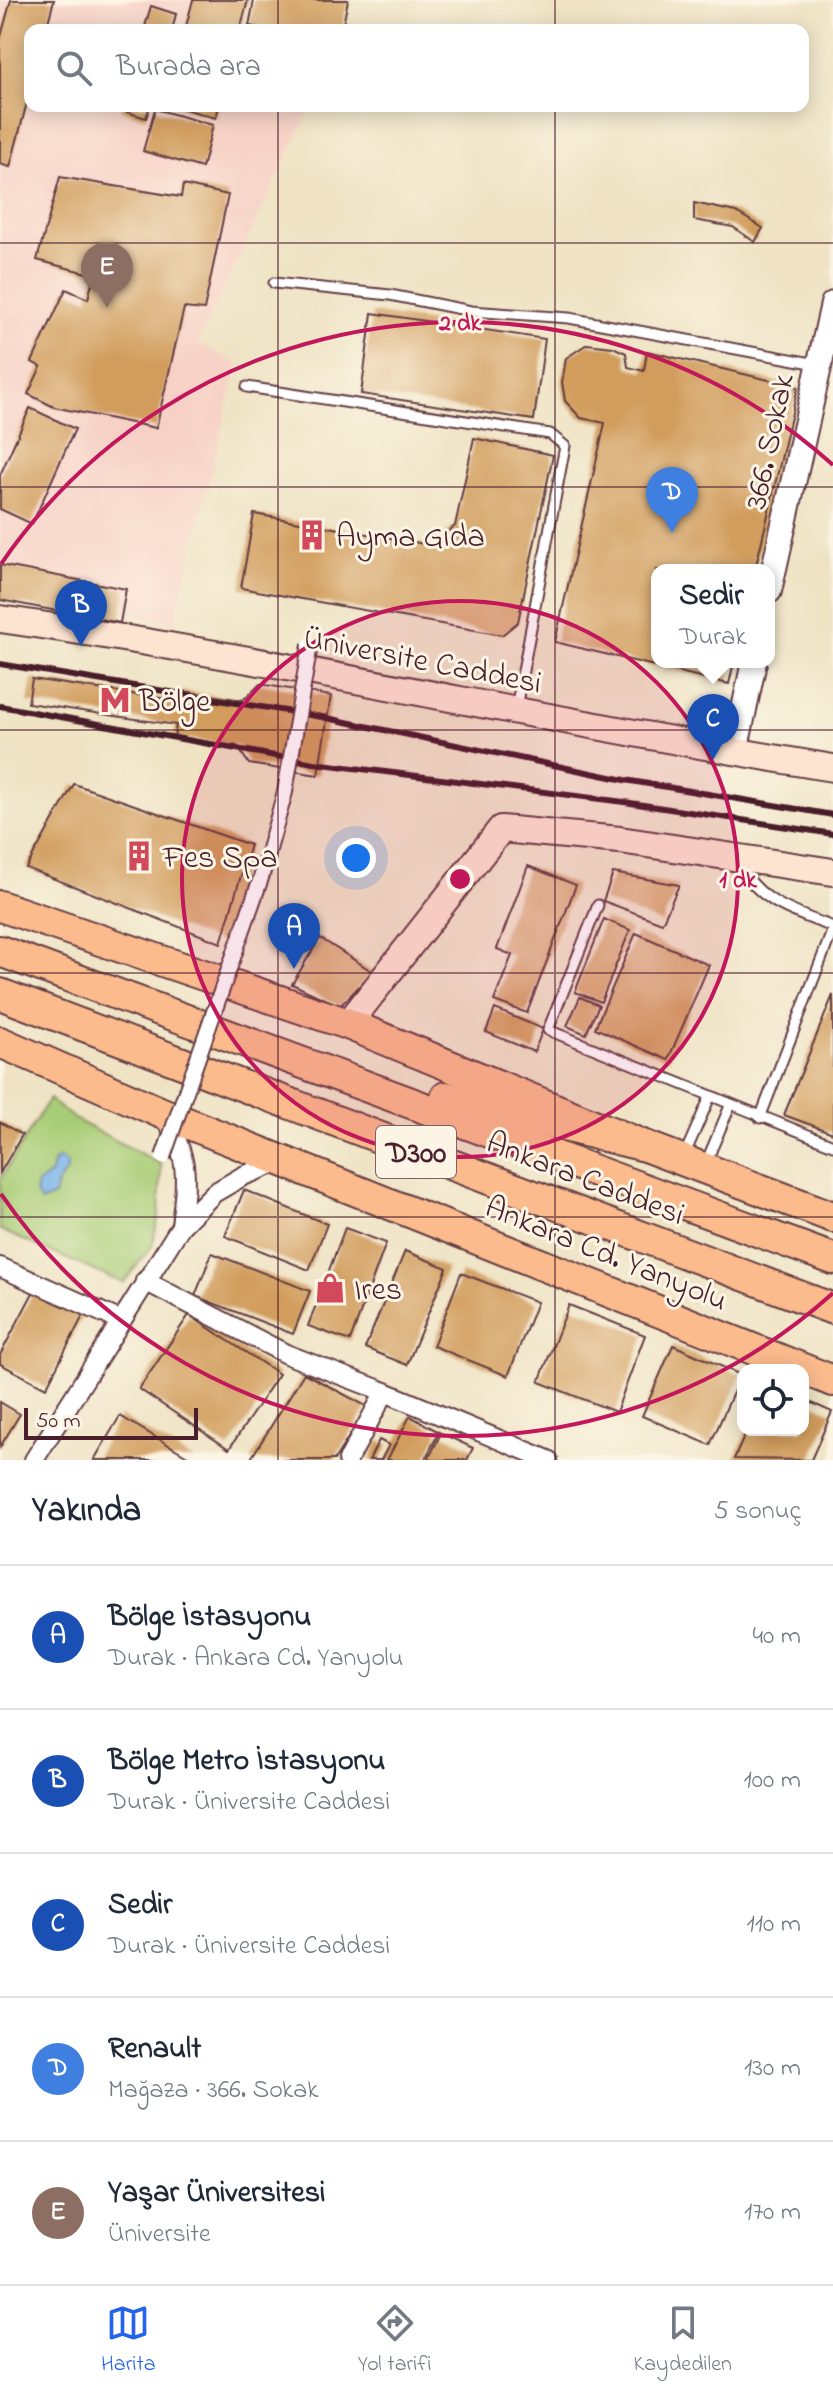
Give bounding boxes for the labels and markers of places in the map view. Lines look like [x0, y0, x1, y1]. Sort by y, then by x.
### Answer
pin: E [81, 242, 133, 308]
pin: D [646, 467, 698, 533]
place label: Ayma Gıda [336, 515, 485, 562]
building icon: Ayma Gıda [295, 518, 329, 552]
pin: B [55, 580, 107, 646]
place label: Bölge [138, 680, 211, 727]
metro station icon: Bölge [98, 683, 132, 717]
pin: C [687, 694, 739, 760]
place label: Fes Spa [162, 836, 278, 883]
building icon: Fes Spa [122, 839, 156, 873]
centre of rings [446, 865, 474, 893]
pin: A [268, 903, 320, 969]
place label: Ires [354, 1268, 402, 1315]
shop icon: Ires [313, 1271, 347, 1305]

